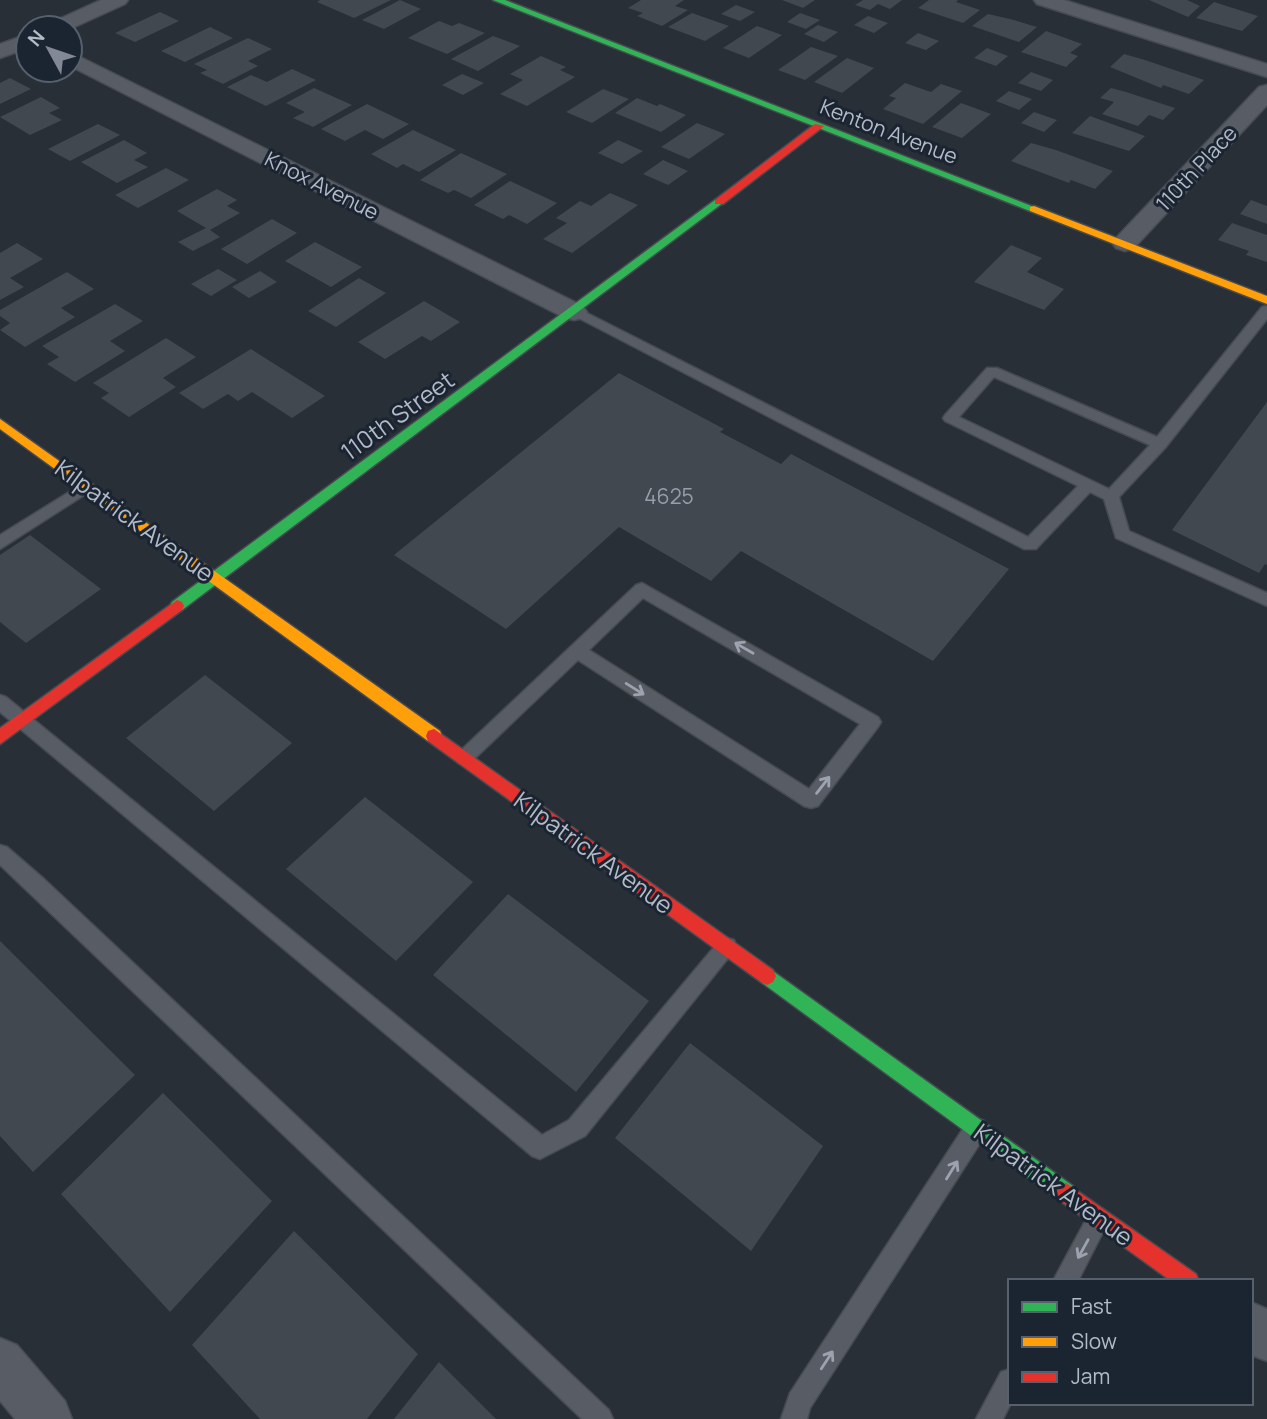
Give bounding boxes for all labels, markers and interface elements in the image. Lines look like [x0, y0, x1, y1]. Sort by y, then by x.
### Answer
north arrow [14, 14, 84, 84]
text: N [22, 24, 50, 52]
street label: Kenton Avenue [816, 92, 962, 170]
street label: 110th Place [1149, 119, 1243, 217]
street label: Knox Avenue [260, 144, 384, 226]
street label: 110th Street [334, 363, 460, 467]
street label: Kilpatrick Avenue [49, 451, 221, 589]
house number: 4625 [644, 482, 694, 510]
one-way arrow [734, 641, 754, 655]
one-way arrow [625, 682, 645, 696]
one-way arrow [816, 776, 831, 795]
street label: Kilpatrick Avenue [508, 783, 680, 921]
street label: Kilpatrick Avenue [968, 1115, 1140, 1253]
one-way arrow [945, 1160, 959, 1180]
one-way arrow [1076, 1238, 1089, 1259]
legend [1008, 1279, 1253, 1405]
text: Fast [1071, 1292, 1112, 1320]
text: Slow [1071, 1327, 1117, 1355]
one-way arrow [820, 1350, 834, 1370]
text: Jam [1071, 1362, 1110, 1390]

